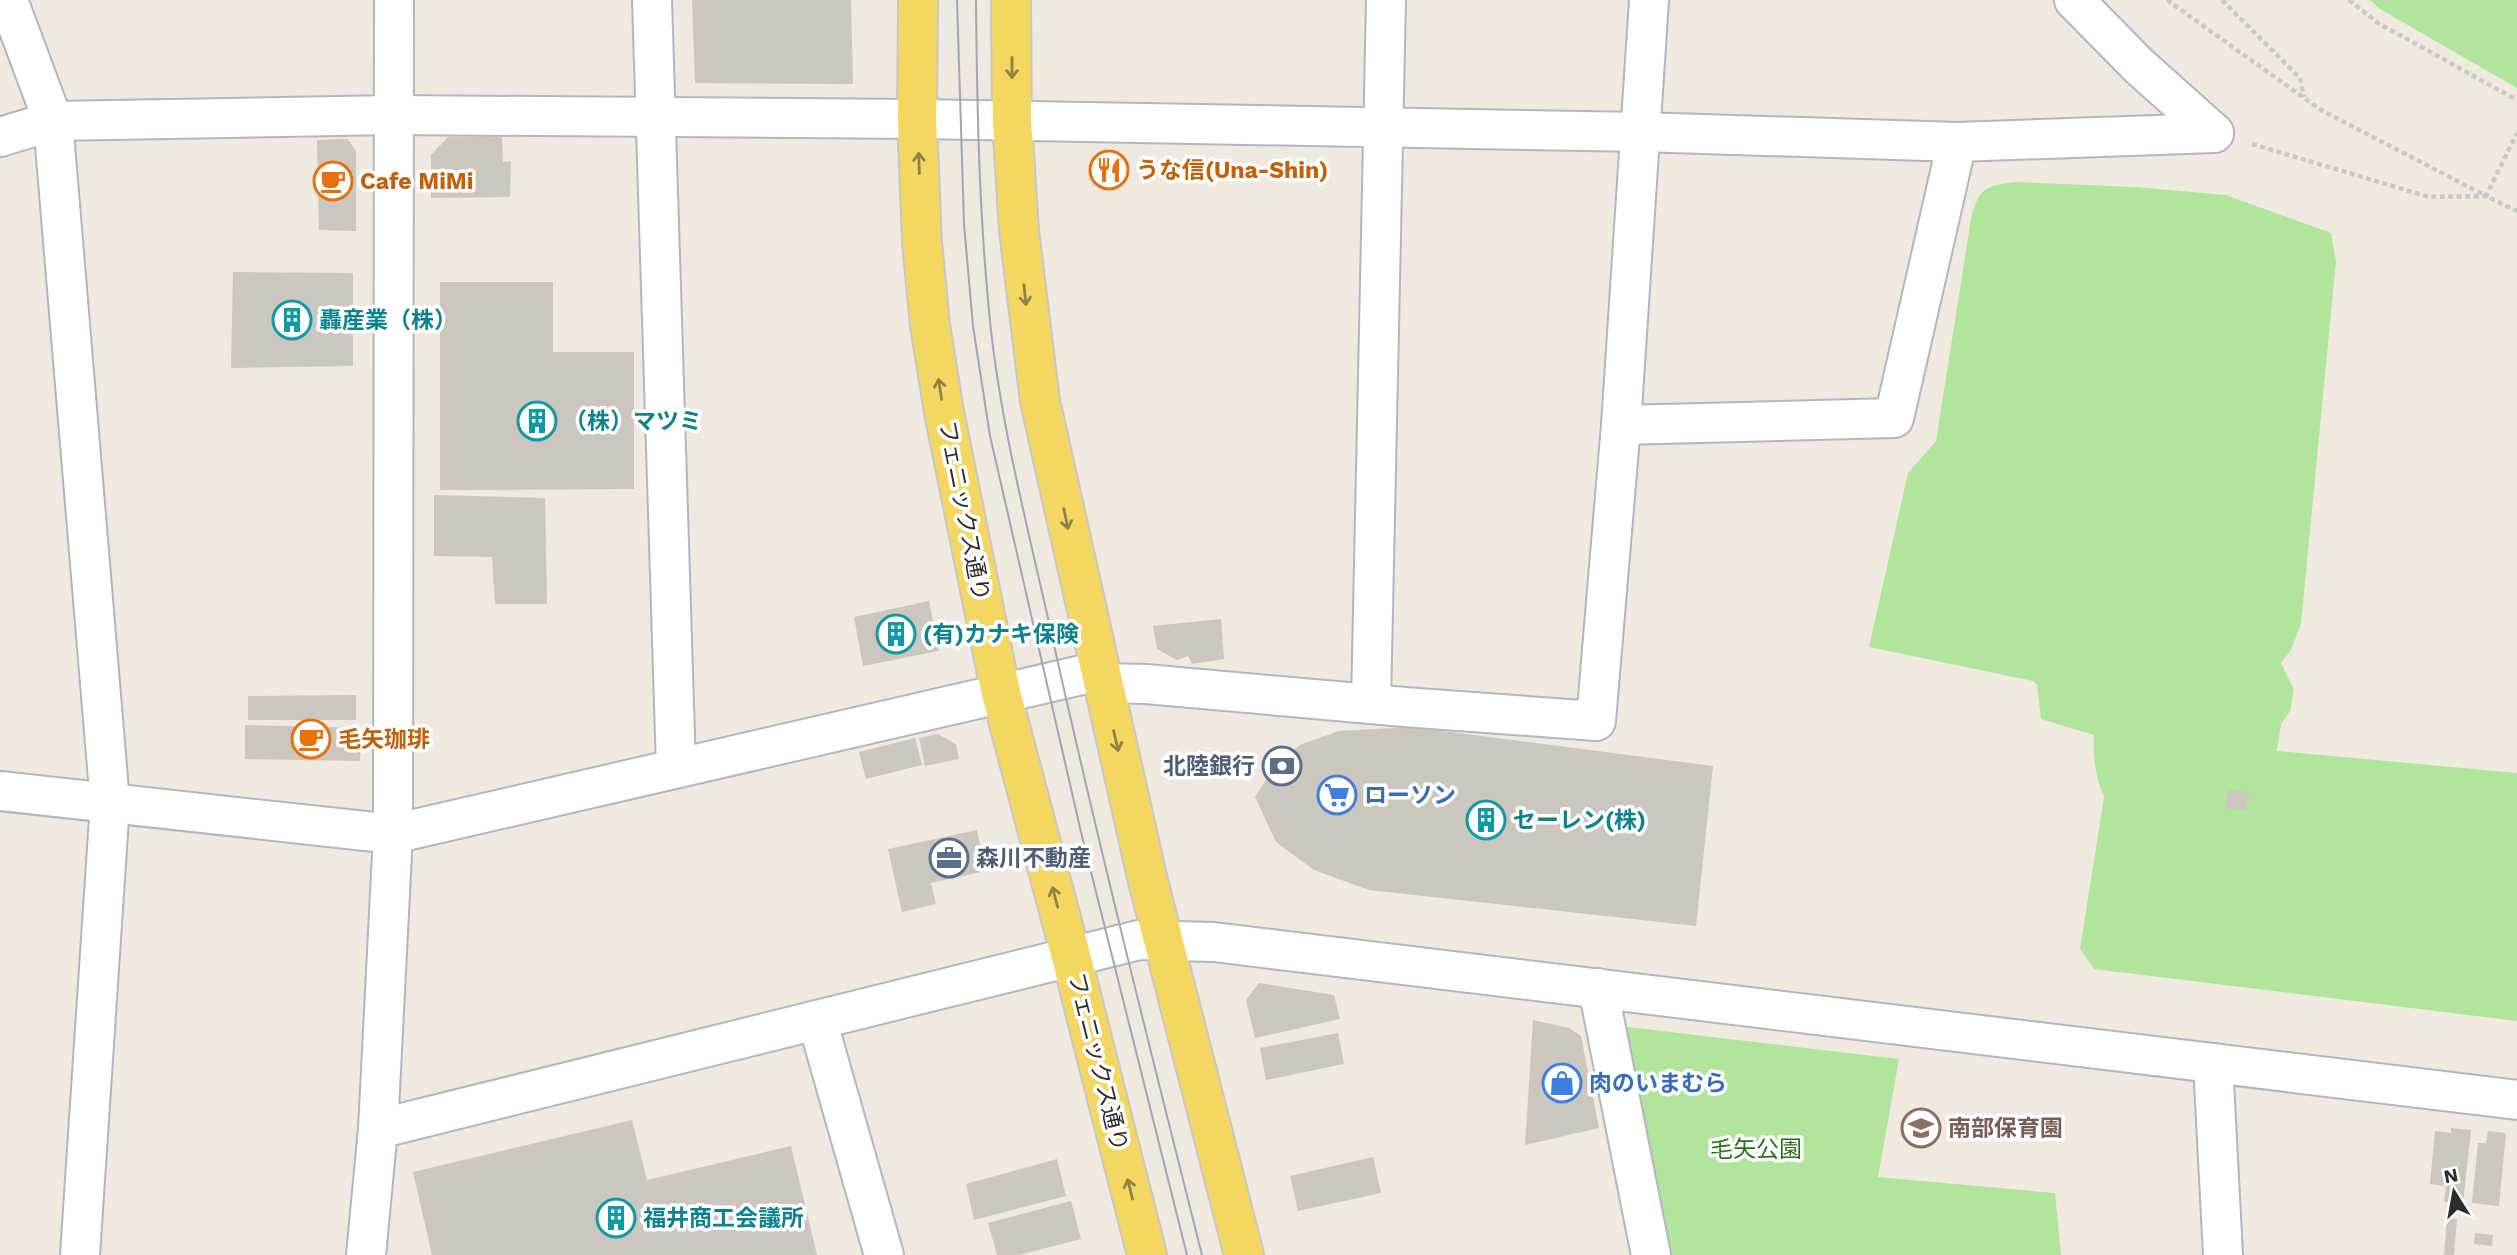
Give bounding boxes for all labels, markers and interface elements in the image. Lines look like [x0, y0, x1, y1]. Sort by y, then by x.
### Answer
one-way arrow [1005, 56, 1019, 79]
restaurant icon: うな信(Una-Shin) [1088, 149, 1130, 191]
one-way arrow [913, 151, 926, 174]
place label: うな信(Una-Shin) [1136, 157, 1328, 184]
cafe icon: Cafe MiMi [312, 160, 354, 202]
place label: Cafe MiMi [360, 168, 474, 195]
one-way arrow [1019, 283, 1032, 306]
building icon: 轟産業（株） [271, 299, 313, 341]
place label: 轟産業（株） [319, 307, 457, 334]
one-way arrow [934, 378, 947, 401]
building icon: （株）マツミ [516, 400, 558, 442]
place label: （株）マツミ [564, 408, 702, 435]
street label: フェニックス通り [933, 418, 995, 604]
one-way arrow [1059, 507, 1073, 530]
building icon: (有)カナキ保険 [875, 613, 917, 655]
place label: (有)カナキ保険 [923, 621, 1079, 648]
cafe icon: 毛矢珈琲 [290, 718, 332, 760]
place label: 毛矢珈琲 [338, 726, 430, 753]
one-way arrow [1110, 729, 1123, 752]
bank icon: 北陸銀行 [1261, 745, 1303, 787]
place label: 北陸銀行 [1163, 753, 1255, 780]
supermarket icon: ローソン [1316, 774, 1358, 816]
place label: ローソン [1364, 782, 1456, 809]
building icon: セーレン(株) [1465, 799, 1507, 841]
place label: セーレン(株) [1513, 807, 1646, 834]
office icon: 森川不動産 [928, 837, 970, 879]
place label: 森川不動産 [976, 845, 1091, 872]
one-way arrow [1048, 886, 1061, 909]
street label: フェニックス通り [1063, 970, 1133, 1154]
shop icon: 肉のいまむら [1541, 1062, 1583, 1104]
place label: 肉のいまむら [1589, 1070, 1727, 1097]
school or university icon: 南部保育園 [1900, 1107, 1942, 1149]
place label: 南部保育園 [1948, 1115, 2063, 1142]
park label: 毛矢公園 [1710, 1136, 1802, 1163]
north arrow [2419, 1157, 2489, 1227]
text: N [2442, 1163, 2460, 1188]
one-way arrow [1123, 1178, 1136, 1201]
building icon: 福井商工会議所 [595, 1197, 637, 1239]
place label: 福井商工会議所 [643, 1205, 804, 1232]

